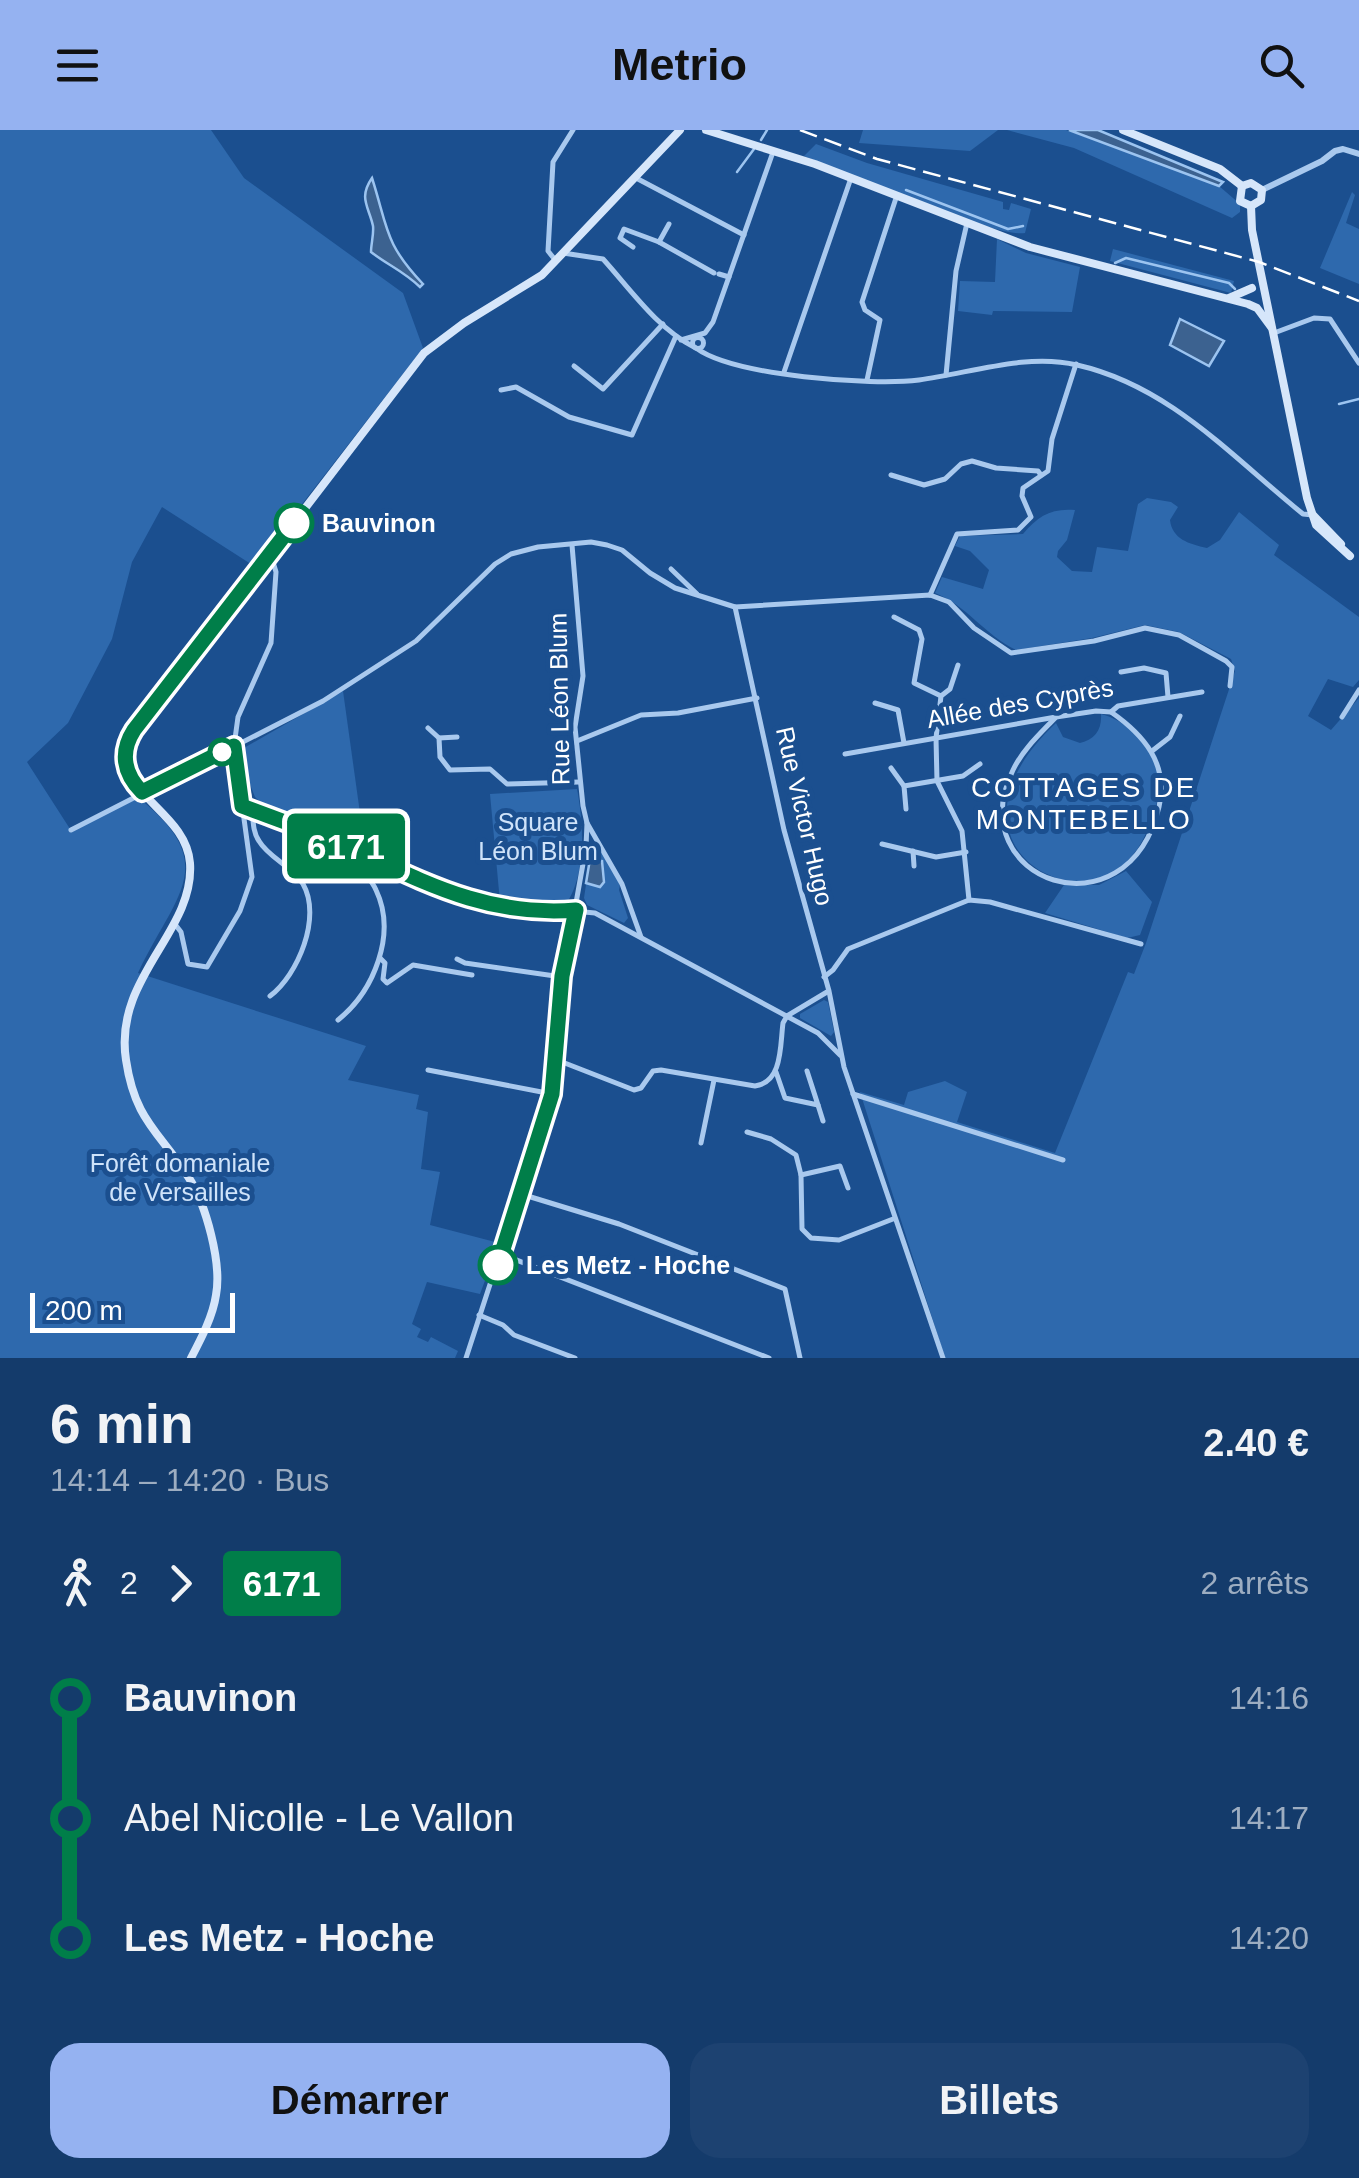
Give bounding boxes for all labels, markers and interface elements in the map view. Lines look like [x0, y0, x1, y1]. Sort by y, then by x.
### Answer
icon: menu [50, 38, 105, 93]
icon: search [1254, 38, 1309, 93]
text: Metrio [612, 39, 747, 90]
marker: Bauvinon [275, 504, 313, 542]
place label: Bauvinon [322, 509, 436, 537]
street label: Rue Léon Blum [543, 613, 575, 785]
street label: Allée des Cyprès [925, 673, 1115, 733]
street label: Rue Victor Hugo [771, 724, 839, 908]
unlabelled marker [209, 739, 235, 765]
district label: COTTAGES DE MONTEBELLO [971, 772, 1197, 835]
park label: Square Léon Blum [478, 808, 598, 865]
line badge: 6171 [276, 814, 416, 878]
text: 6171 [307, 827, 385, 866]
park label: Forêt domaniale de Versailles [90, 1149, 270, 1206]
marker: Les Metz - Hoche [479, 1246, 517, 1284]
place label: Les Metz - Hoche [526, 1251, 730, 1279]
scale bar [30, 1288, 235, 1332]
text: 200 m [45, 1295, 123, 1326]
text: 6 min [50, 1393, 194, 1455]
text: 2.40 € [1203, 1422, 1309, 1464]
text: 14:14 – 14:20 · Bus [50, 1462, 329, 1498]
icon: walk [50, 1556, 105, 1611]
icon: forward [153, 1556, 208, 1611]
text: 6171 [243, 1564, 321, 1603]
text: 2 [120, 1565, 138, 1601]
text: 2 arrêts [1201, 1565, 1309, 1601]
text: Bauvinon [124, 1677, 297, 1719]
text: 14:16 [1229, 1680, 1309, 1716]
text: Abel Nicolle - Le Vallon [124, 1797, 514, 1839]
text: 14:17 [1229, 1800, 1309, 1836]
text: Les Metz - Hoche [124, 1917, 434, 1959]
text: 14:20 [1229, 1920, 1309, 1956]
button: Démarrer [50, 2043, 670, 2158]
button: Billets [690, 2043, 1309, 2158]

